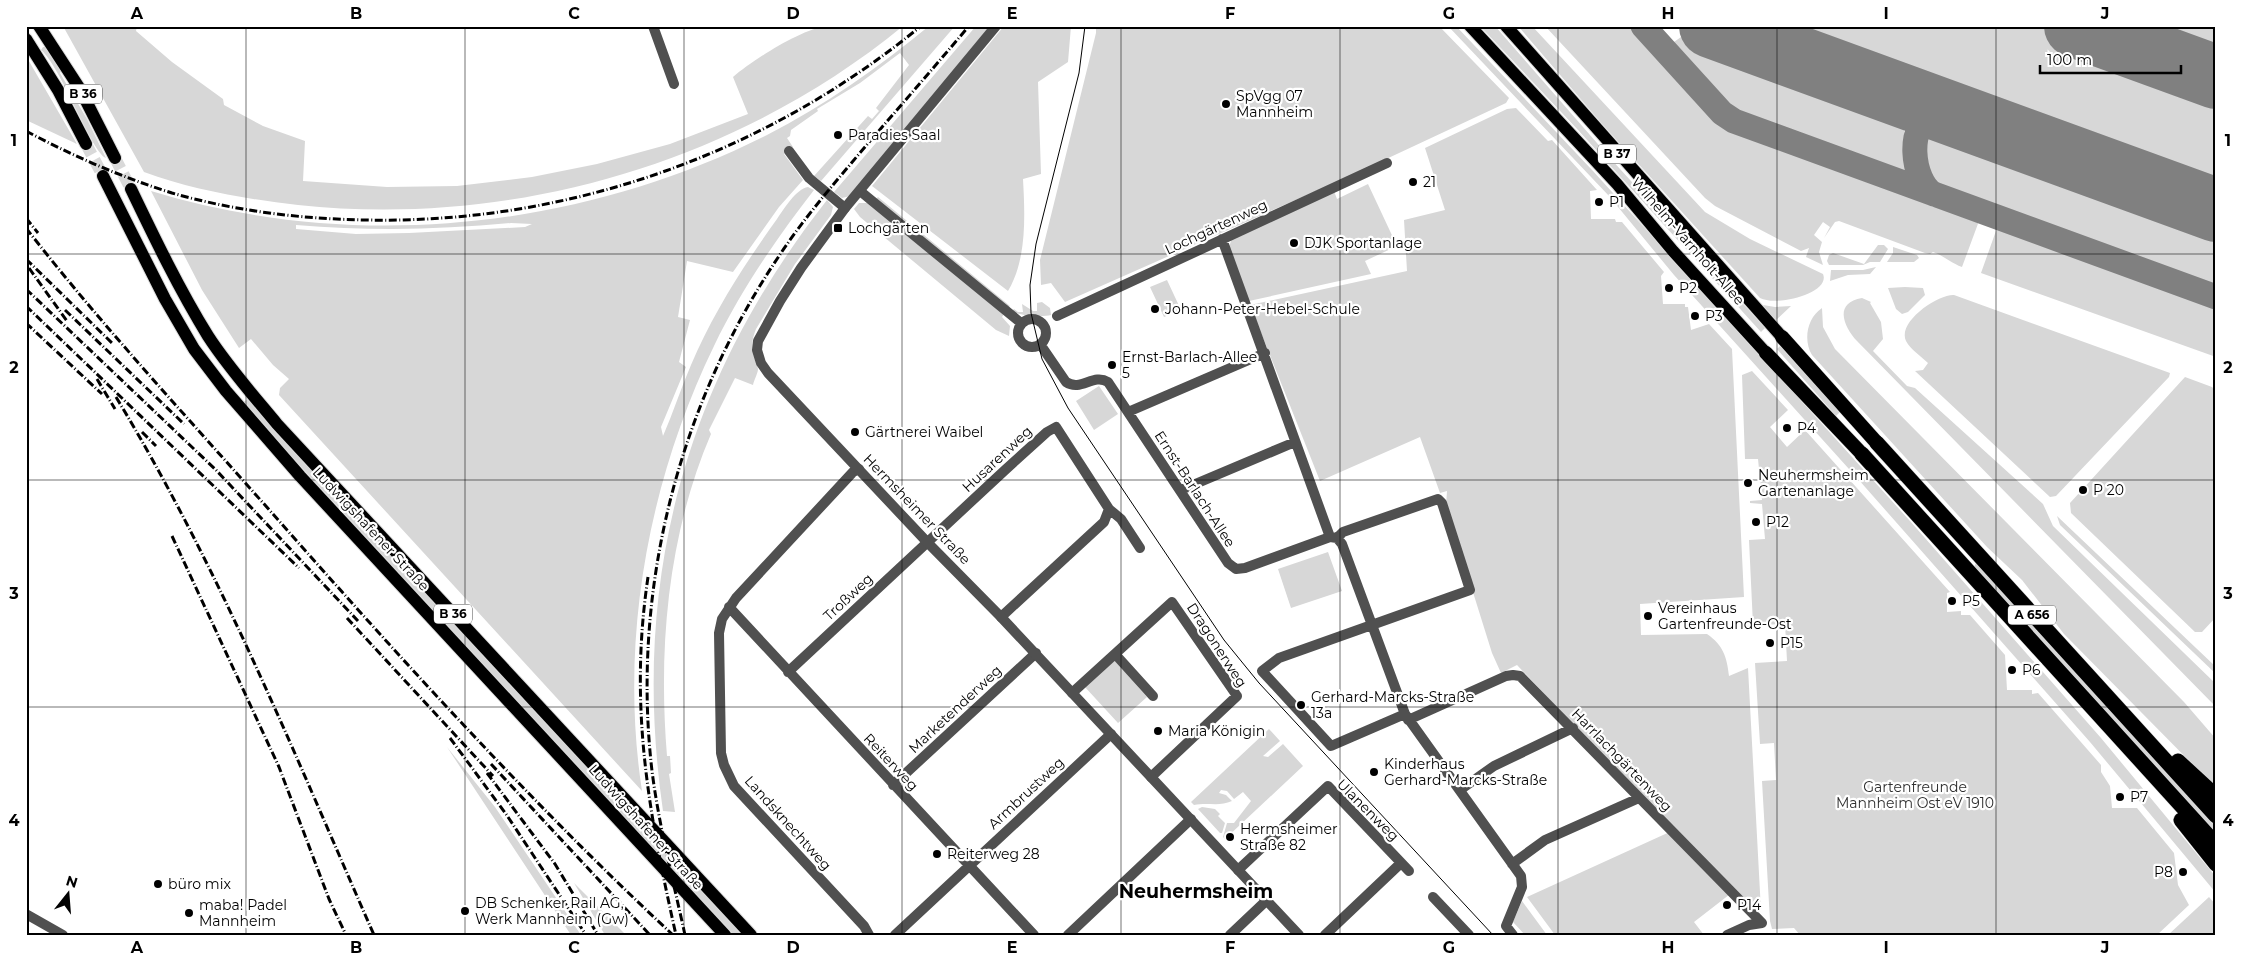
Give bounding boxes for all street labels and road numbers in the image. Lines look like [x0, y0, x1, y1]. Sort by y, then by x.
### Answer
road number: B 36 [64, 85, 102, 104]
road number: B 37 [1598, 144, 1636, 164]
street label: Wilhelm-Varnholt-Allee [1628, 173, 1748, 309]
street label: Lochgärtenweg [1162, 195, 1270, 259]
street label: Husarenweg [958, 422, 1036, 496]
street label: Ernst-Barlach-Allee [1151, 427, 1239, 551]
street label: Hermsheimer Straße [860, 450, 974, 568]
street label: Ludwigshafener Straße [309, 463, 433, 595]
street label: Troßweg [819, 569, 877, 625]
street label: Dragonerweg [1183, 599, 1251, 691]
road number: B 36 [434, 604, 472, 624]
road number: A 656 [2008, 606, 2056, 624]
street label: Marketenderweg [905, 661, 1005, 757]
street label: Harrlachgärtenweg [1568, 704, 1676, 816]
street label: Reiterweg [860, 730, 922, 794]
street label: Armbrustweg [984, 753, 1068, 833]
street label: Ludwigshafener Straße [585, 760, 707, 894]
street label: Landsknechtweg [741, 772, 835, 874]
street label: Ulanenweg [1333, 775, 1403, 845]

